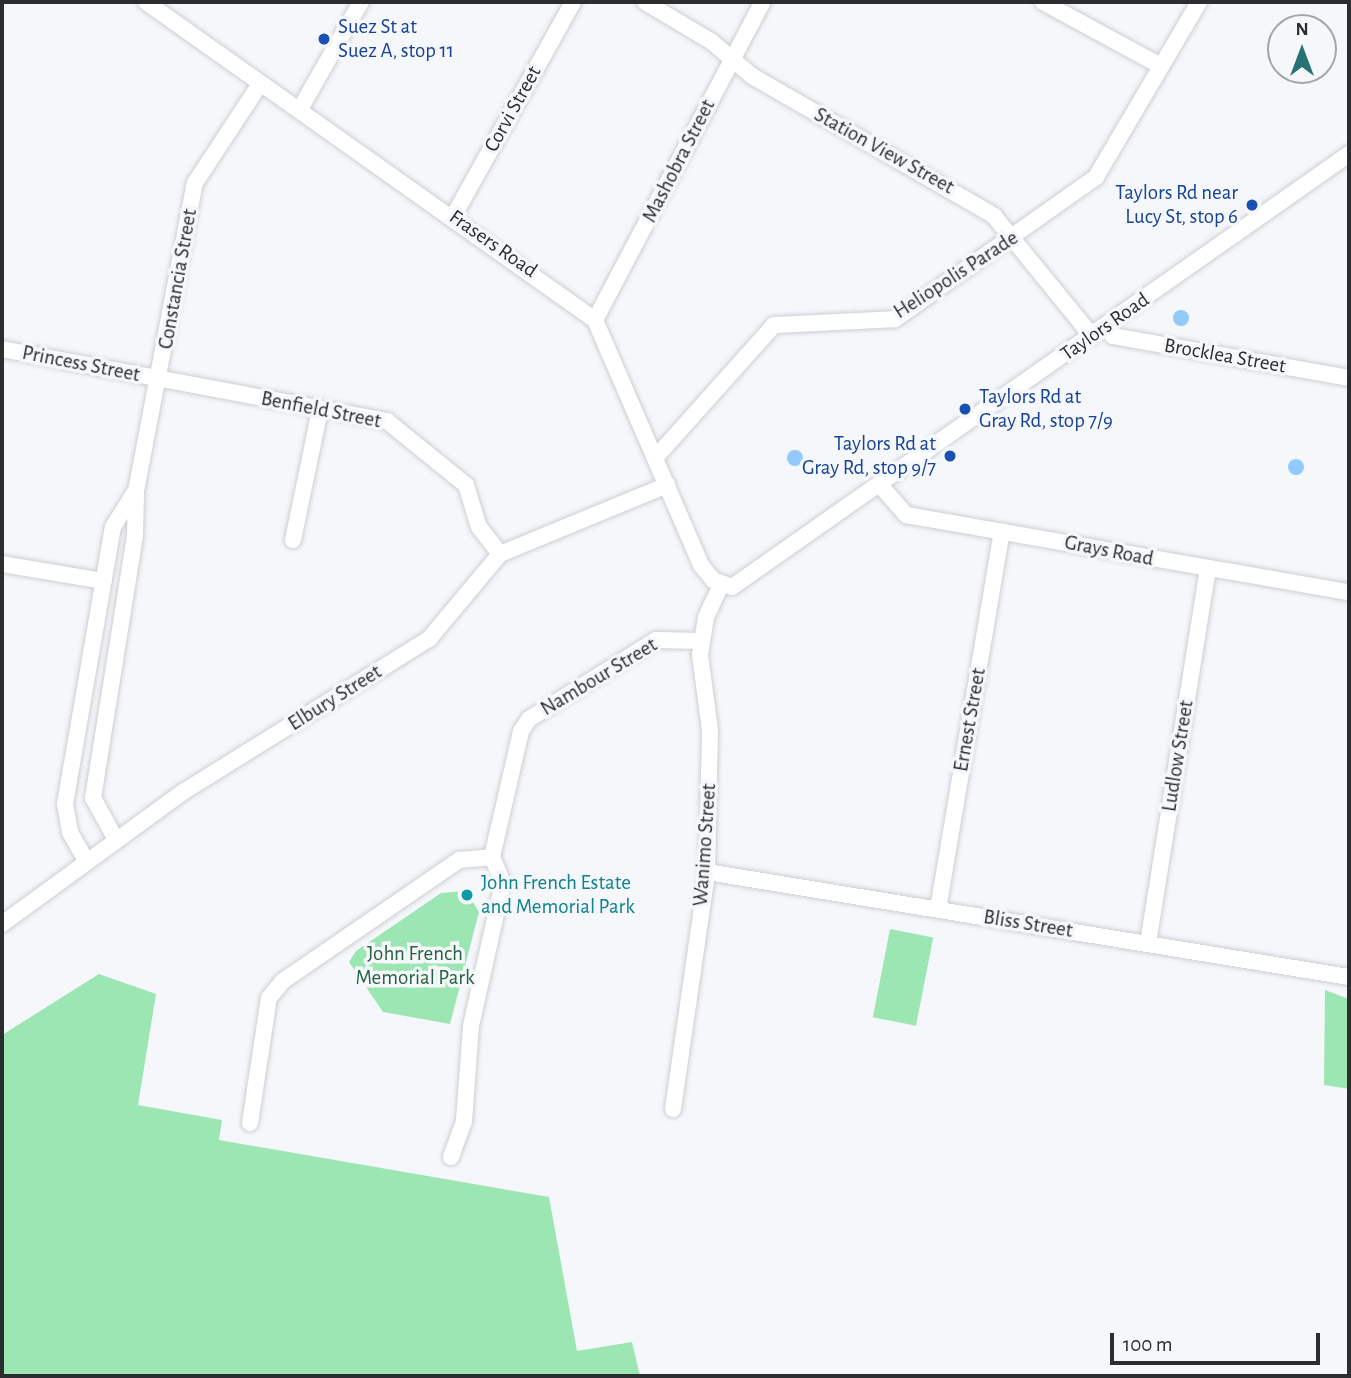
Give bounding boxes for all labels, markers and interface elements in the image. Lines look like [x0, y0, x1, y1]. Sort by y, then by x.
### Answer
place label: Suez St at Suez A, stop 11 [338, 14, 454, 64]
north arrow [1267, 14, 1337, 84]
text: N [1295, 20, 1309, 39]
marker: Suez St at Suez A, stop 11 [316, 31, 332, 47]
street label: Corvi Street [479, 62, 547, 156]
street label: Mashobra Street [637, 95, 721, 227]
street label: Station View Street [810, 102, 958, 200]
place label: Taylors Rd near Lucy St, stop 6 [1115, 180, 1238, 230]
marker: Taylors Rd near Lucy St, stop 6 [1244, 197, 1260, 213]
street label: Frasers Road [444, 204, 542, 284]
street label: Constancia Street [153, 207, 203, 351]
street label: Heliopolis Parade [889, 225, 1023, 325]
street label: Taylors Road [1056, 287, 1154, 367]
street label: Brocklea Street [1162, 333, 1288, 379]
street label: Princess Street [20, 340, 142, 388]
place label: Taylors Rd at Gray Rd, stop 7/9 [979, 384, 1113, 434]
street label: Benfield Street [259, 386, 383, 434]
marker: Taylors Rd at Gray Rd, stop 7/9 [957, 401, 973, 417]
place label: Taylors Rd at Gray Rd, stop 9/7 [802, 431, 936, 481]
marker: Taylors Rd at Gray Rd, stop 9/7 [942, 448, 958, 464]
street label: Grays Road [1062, 530, 1156, 572]
street label: Nambour Street [536, 632, 662, 722]
street label: Elbury Street [284, 659, 386, 737]
street label: Ernest Street [949, 666, 991, 774]
street label: Ludlow Street [1157, 698, 1199, 814]
street label: Wanimo Street [688, 783, 722, 907]
place label: John French Estate and Memorial Park [481, 870, 635, 920]
marker: John French Estate and Memorial Park [459, 887, 475, 903]
street label: Bliss Street [982, 905, 1074, 943]
park label: John French Memorial Park [355, 941, 475, 991]
scale bar [1113, 1318, 1323, 1362]
text: 100 m [1123, 1334, 1173, 1355]

